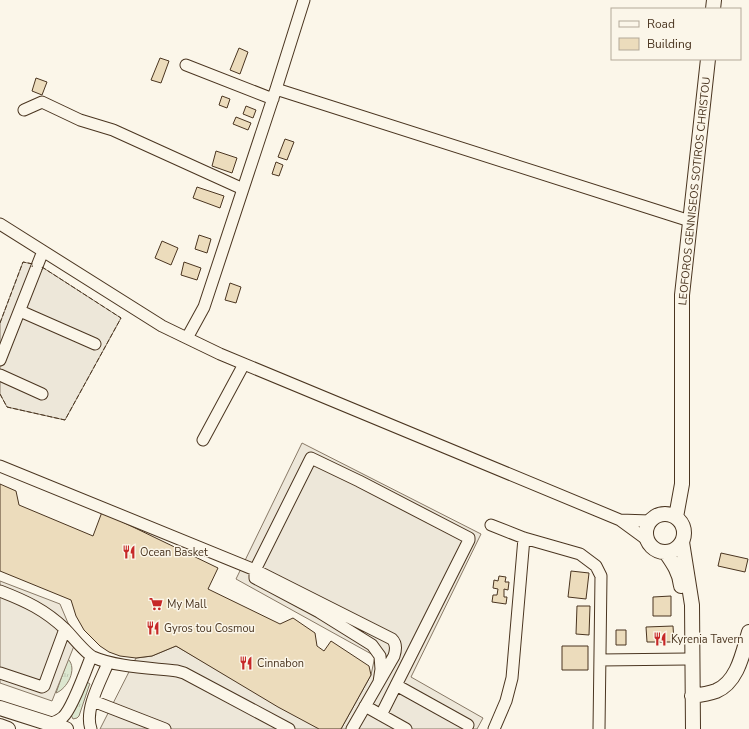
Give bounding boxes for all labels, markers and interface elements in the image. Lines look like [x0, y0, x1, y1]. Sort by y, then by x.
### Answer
legend [611, 8, 741, 60]
text: Road [647, 16, 675, 32]
text: Building [647, 36, 692, 52]
street label: LEOFOROS GENNISEOS SOTIROS CHRISTOU [675, 76, 714, 306]
restaurant icon: Ocean Basket [121, 544, 137, 560]
place label: Ocean Basket [140, 545, 208, 560]
supermarket icon: My Mall [148, 596, 164, 612]
place label: My Mall [167, 597, 207, 612]
restaurant icon: Gyros tou Cosmou [145, 620, 161, 636]
place label: Gyros tou Cosmou [164, 621, 255, 636]
restaurant icon: Kyrenia Tavern [652, 631, 668, 647]
place label: Kyrenia Tavern [671, 632, 744, 647]
restaurant icon: Cinnabon [238, 655, 254, 671]
place label: Cinnabon [257, 656, 304, 671]

